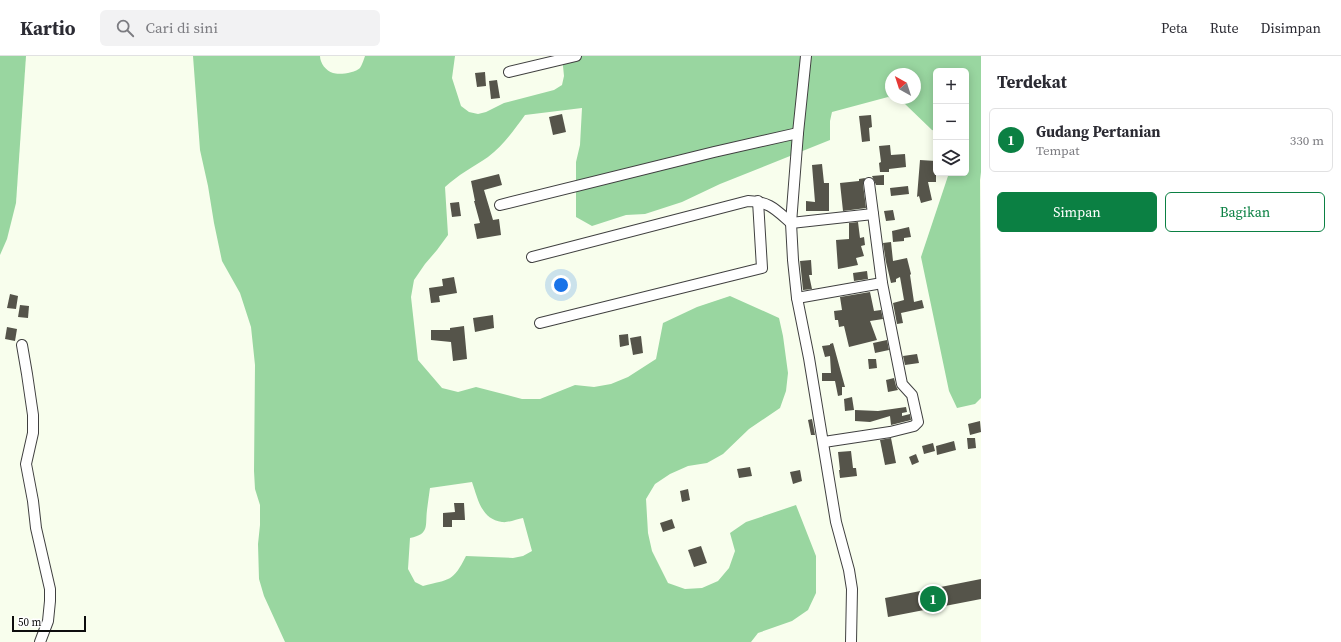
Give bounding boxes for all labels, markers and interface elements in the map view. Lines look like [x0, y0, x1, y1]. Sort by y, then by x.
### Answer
search box [100, 10, 380, 46]
text: Kartio [20, 15, 76, 41]
icon: search [114, 17, 136, 39]
text: Cari di sini [146, 17, 218, 38]
text: Peta [1161, 18, 1188, 38]
text: Rute [1210, 18, 1239, 38]
text: Disimpan [1261, 18, 1321, 38]
north arrow [885, 68, 921, 104]
map controls [933, 68, 969, 176]
button: + [933, 68, 969, 104]
text: Terdekat [997, 70, 1067, 94]
button: − [933, 104, 969, 140]
text: Gudang Pertanian [1036, 121, 1161, 142]
text: 1 [1007, 132, 1015, 149]
text: 330 m [1290, 132, 1324, 149]
button: layers [933, 140, 969, 176]
text: Tempat [1036, 142, 1080, 159]
button: Simpan [997, 192, 1157, 232]
button: Bagikan [1165, 192, 1325, 232]
your location [551, 275, 571, 295]
pin: 1 [920, 584, 946, 614]
scale bar [12, 614, 86, 633]
text: 50 m [18, 615, 41, 630]

